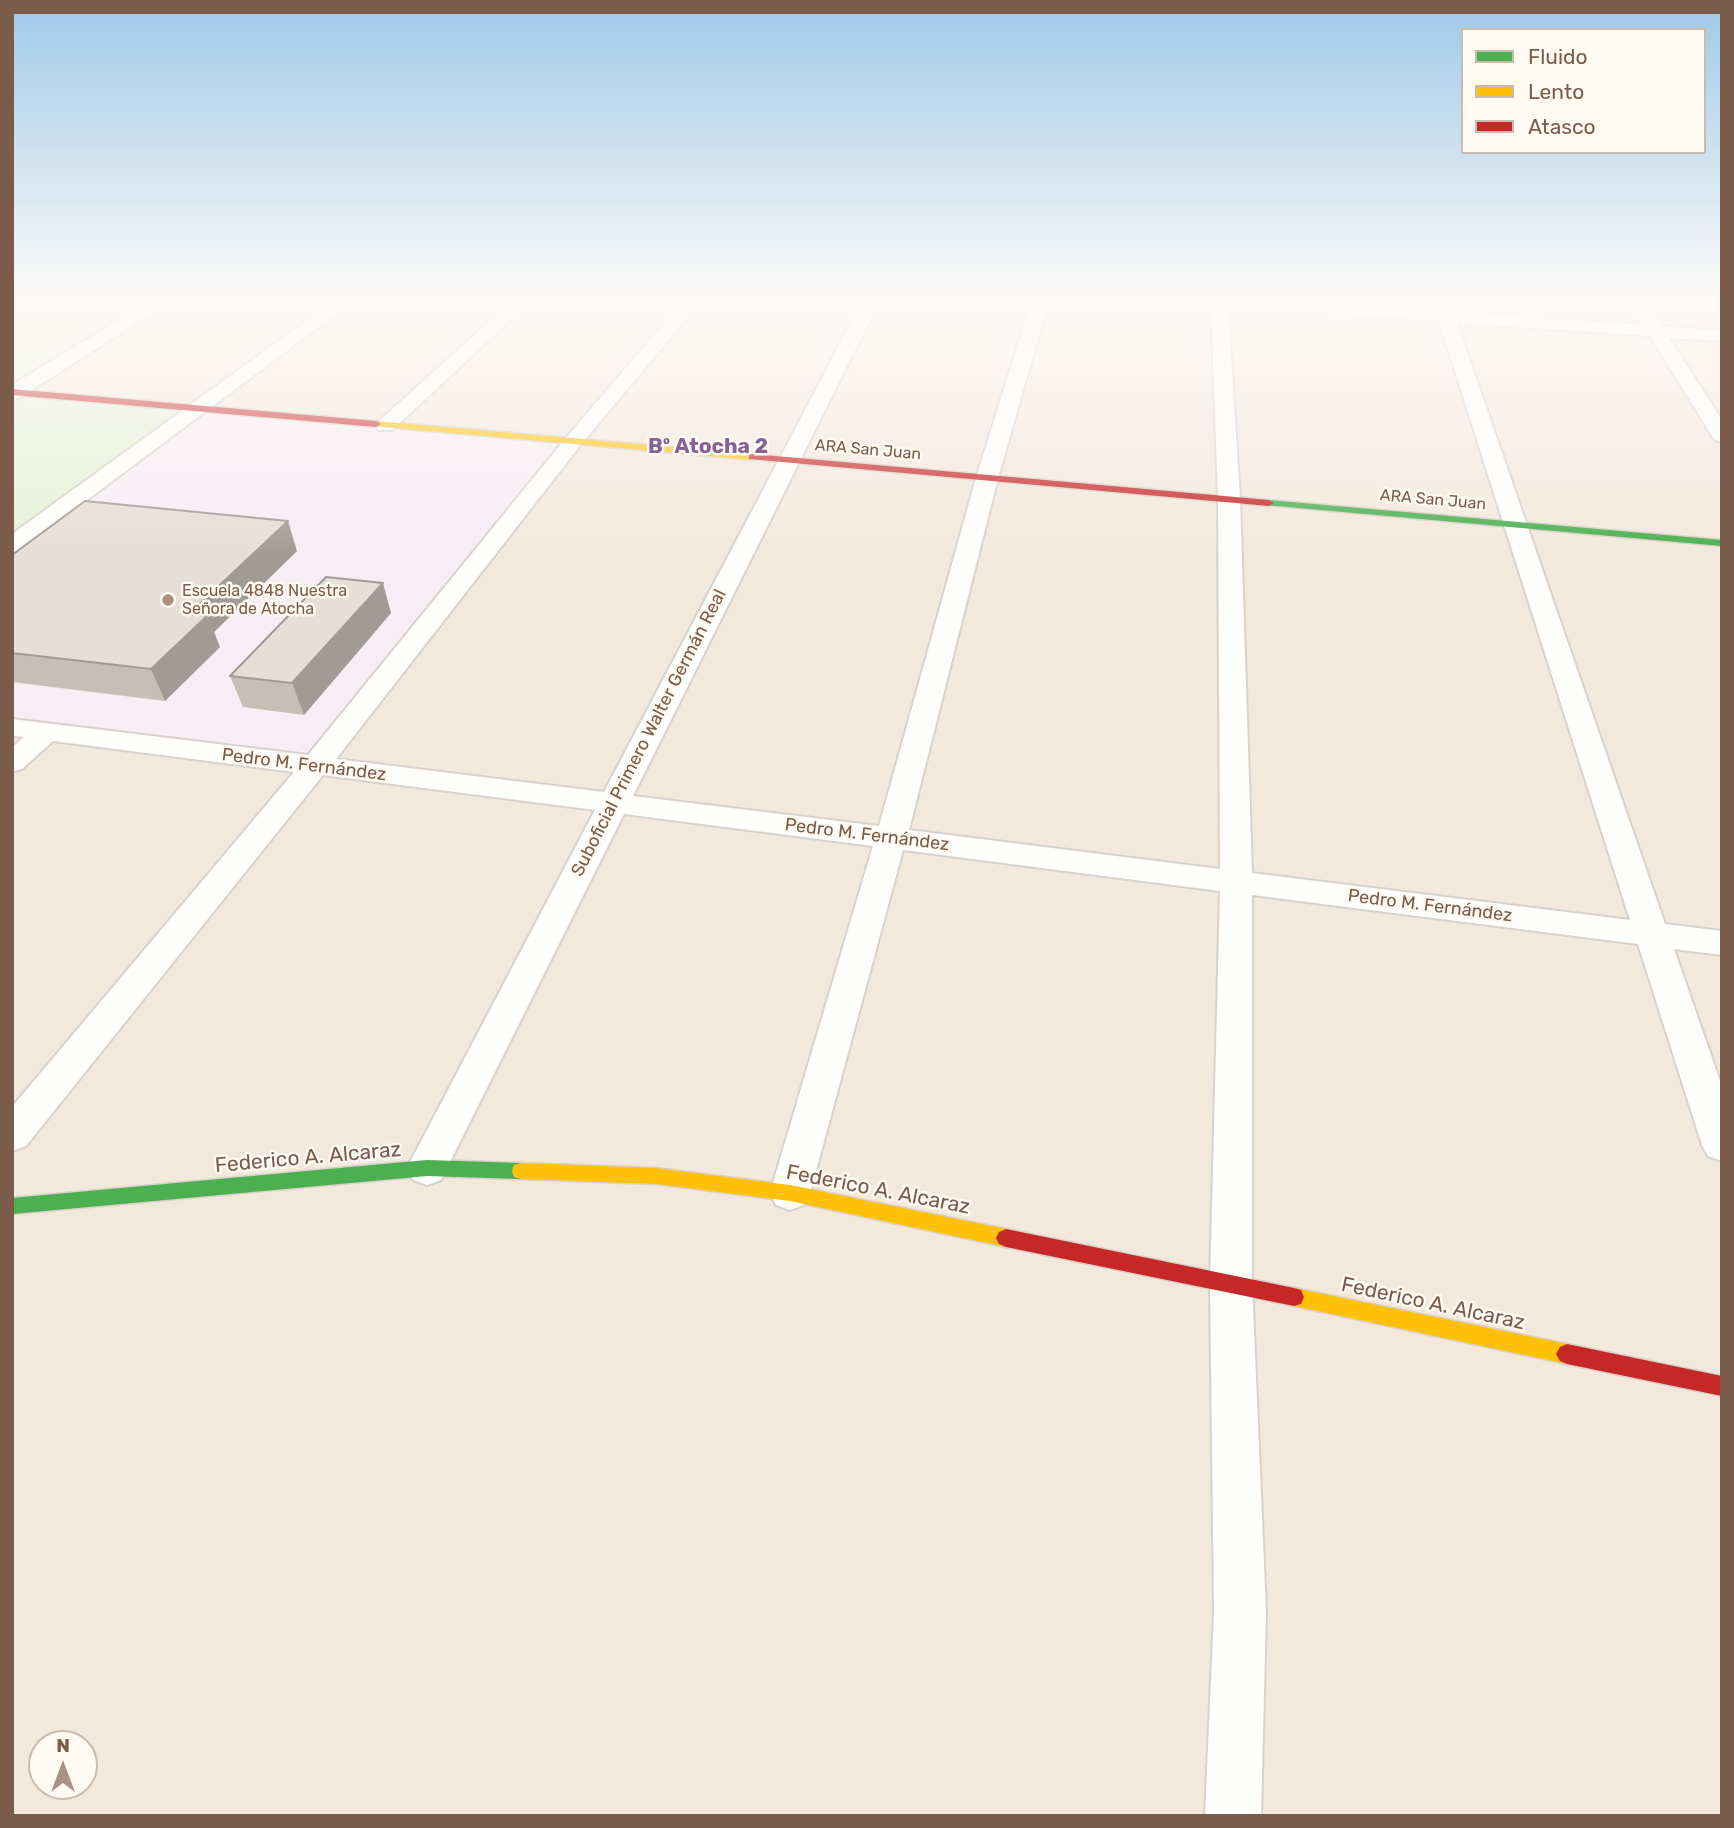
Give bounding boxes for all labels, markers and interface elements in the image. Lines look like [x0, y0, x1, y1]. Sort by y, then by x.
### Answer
legend [1461, 28, 1706, 154]
text: Fluido [1528, 44, 1588, 69]
text: Lento [1528, 79, 1584, 104]
text: Atasco [1528, 114, 1596, 139]
district label: Bº Atocha 2 [648, 434, 768, 460]
street label: ARA San Juan [814, 436, 922, 464]
street label: ARA San Juan [1379, 486, 1487, 514]
place label: Escuela 4848 Nuestra Señora de Atocha [182, 581, 347, 619]
street label: Suboficial Primero Walter Germán Real [567, 586, 731, 880]
marker: Escuela 4848 Nuestra Señora de Atocha [160, 592, 176, 608]
street label: Pedro M. Fernández [220, 744, 388, 786]
street label: Pedro M. Fernández [783, 814, 951, 856]
street label: Pedro M. Fernández [1346, 885, 1514, 927]
street label: Federico A. Alcaraz [214, 1137, 402, 1179]
street label: Federico A. Alcaraz [784, 1160, 972, 1220]
street label: Federico A. Alcaraz [1339, 1272, 1527, 1336]
north arrow [28, 1730, 98, 1800]
text: N [56, 1734, 70, 1757]

